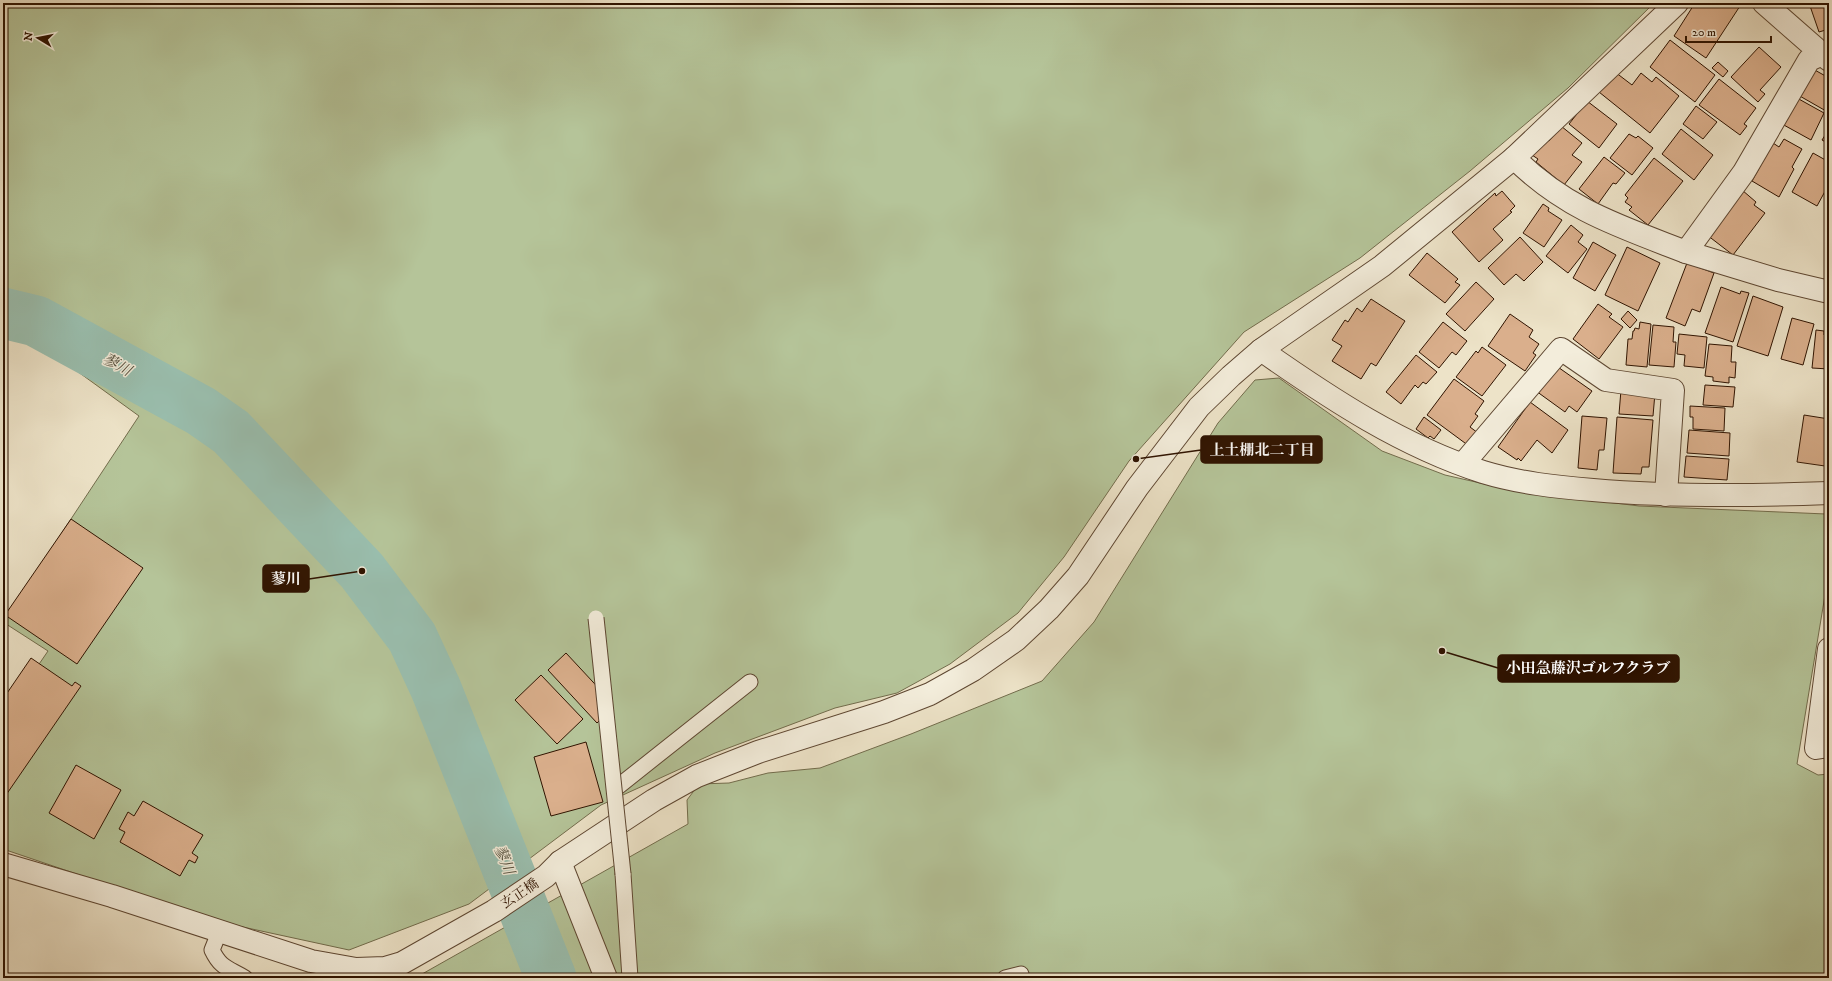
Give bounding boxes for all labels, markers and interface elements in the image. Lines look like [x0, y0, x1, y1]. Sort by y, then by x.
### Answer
north arrow [18, 18, 58, 58]
scale bar [1686, 18, 1771, 44]
text: 20 m [1692, 25, 1716, 40]
text: N [21, 31, 37, 42]
water label: 蓼川 [99, 349, 136, 382]
callout: 上土棚北二丁目 [1201, 436, 1322, 463]
text: 上土棚北二丁目 [1209, 441, 1315, 460]
callout: 蓼川 [263, 565, 309, 592]
text: 蓼川 [271, 570, 301, 589]
callout: 小田急藤沢ゴルフクラブ [1498, 655, 1679, 682]
text: 小田急藤沢ゴルフクラブ [1506, 659, 1670, 678]
water label: 蓼川 [490, 843, 519, 879]
street label: 玄正橋 [498, 875, 542, 913]

